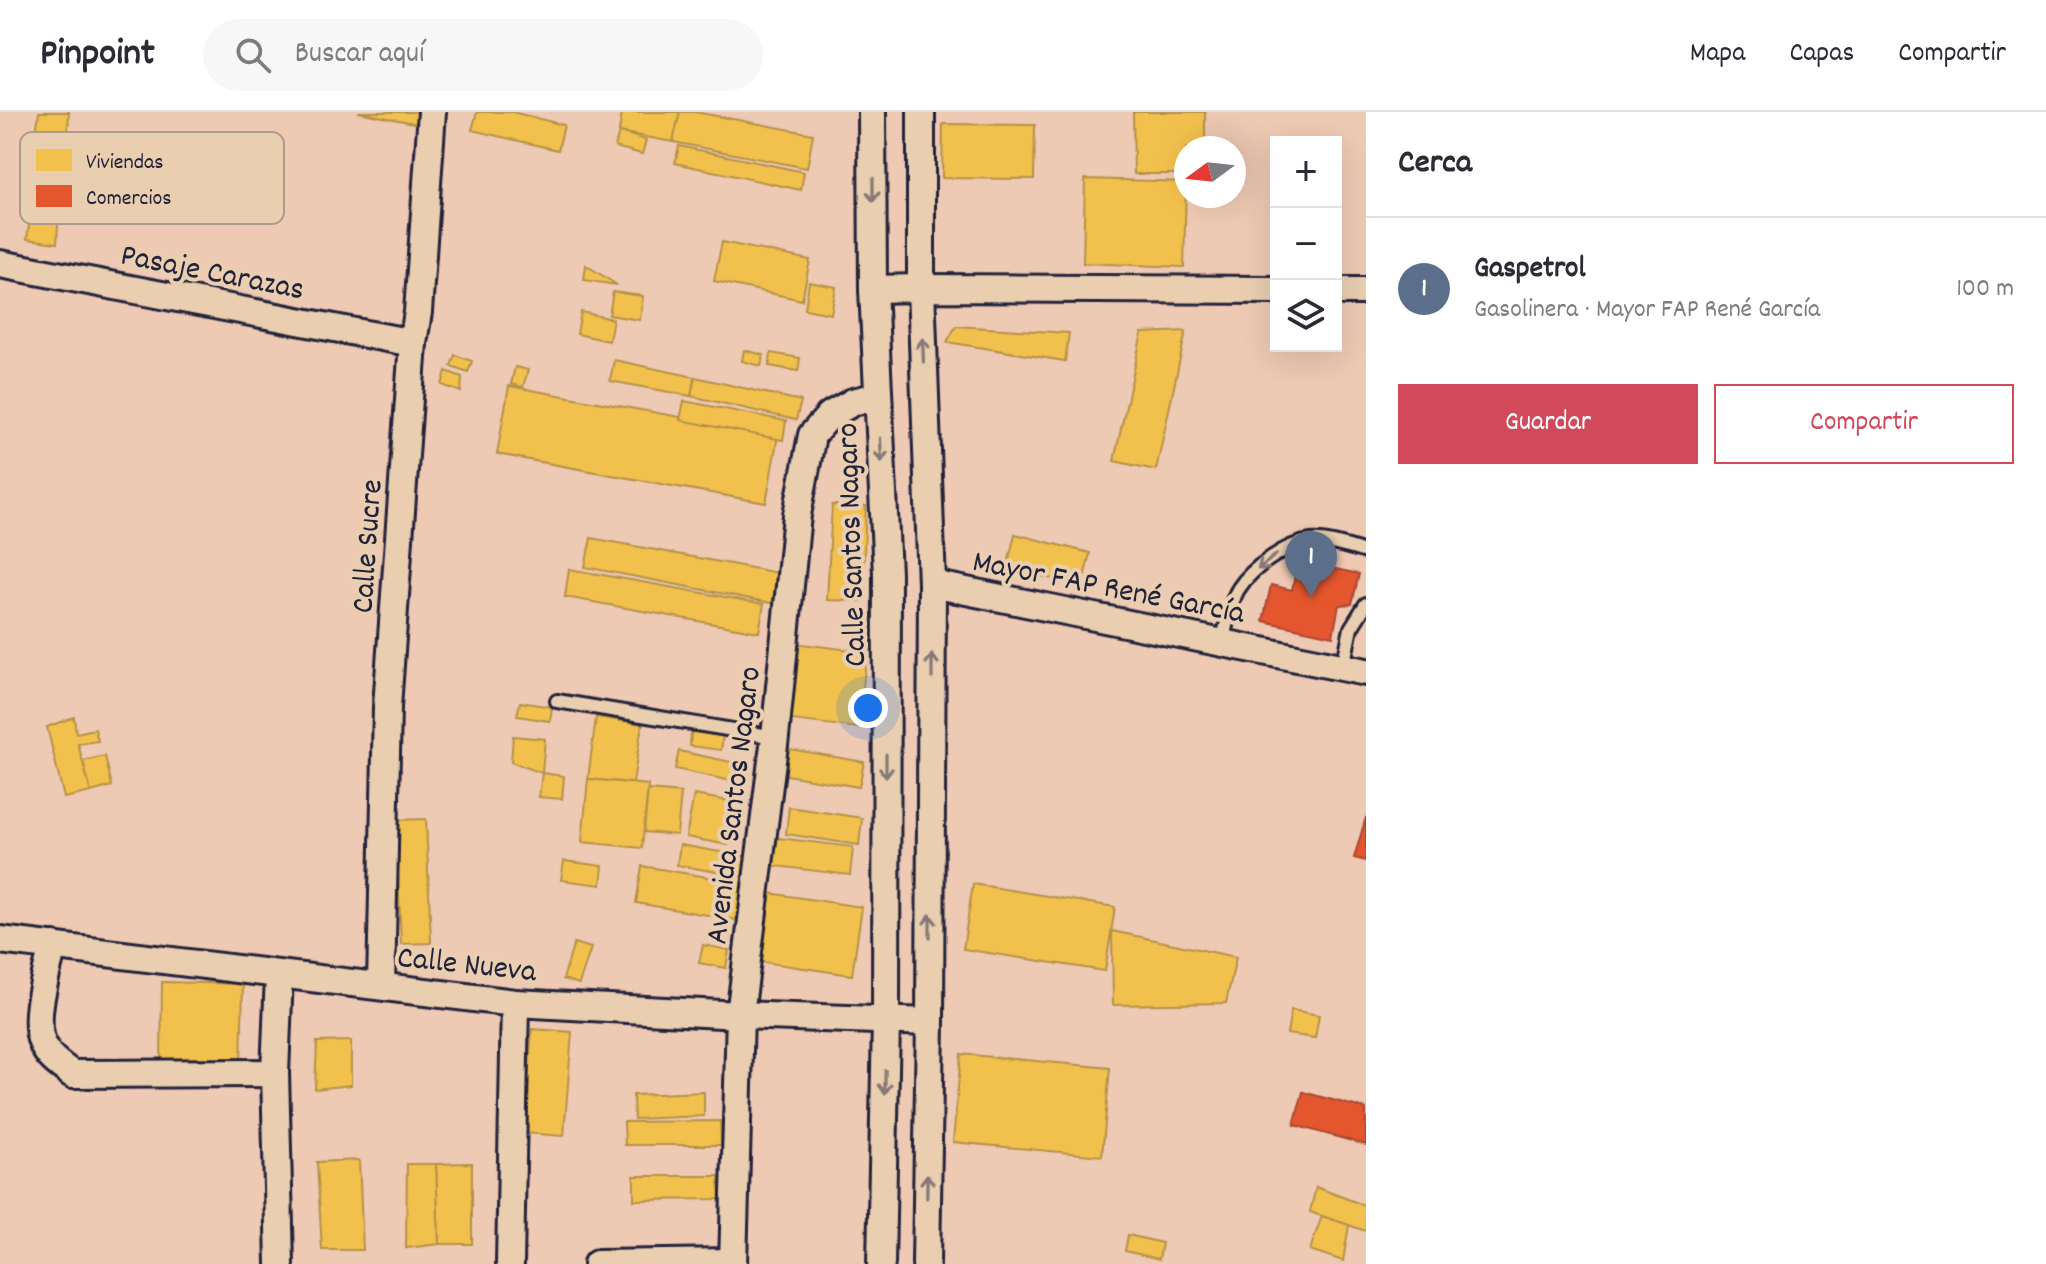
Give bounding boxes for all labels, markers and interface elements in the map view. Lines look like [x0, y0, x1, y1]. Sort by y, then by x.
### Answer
search box [203, 19, 763, 91]
text: Pinpoint [40, 28, 155, 83]
icon: search [231, 33, 275, 77]
text: Buscar aquí [295, 34, 425, 77]
text: Mapa [1690, 35, 1745, 75]
text: Capas [1789, 35, 1854, 75]
text: Compartir [1898, 35, 2006, 75]
legend [20, 132, 284, 224]
north arrow [1174, 136, 1246, 208]
map controls [1270, 136, 1342, 352]
button: + [1270, 136, 1342, 208]
text: Cerca [1398, 140, 1472, 189]
text: Viviendas [86, 148, 164, 179]
one-way arrow [865, 176, 880, 203]
text: Comercios [86, 184, 172, 215]
button: − [1270, 208, 1342, 280]
street label: Pasaje Carazas [116, 235, 308, 315]
text: Gaspetrol [1474, 249, 1586, 292]
text: 1 [1421, 271, 1427, 308]
text: 100 m [1956, 271, 2014, 308]
button: layers [1270, 280, 1342, 352]
text: Gasolinera · Mayor FAP René García [1474, 292, 1820, 329]
one-way arrow [915, 337, 930, 364]
button: Guardar [1398, 384, 1698, 464]
button: Compartir [1714, 384, 2014, 464]
street label: Calle Santos Nagaro [827, 422, 881, 668]
one-way arrow [873, 436, 888, 463]
street label: Calle Sucre [342, 478, 398, 615]
pin: 1 [1285, 531, 1337, 597]
street label: Mayor FAP René García [968, 541, 1249, 639]
one-way arrow [1257, 553, 1278, 571]
one-way arrow [924, 653, 940, 680]
street label: Avenida Santos Nagaro [696, 664, 776, 947]
your location [848, 688, 888, 728]
one-way arrow [878, 752, 894, 779]
one-way arrow [922, 913, 938, 940]
street label: Calle Nueva [395, 937, 539, 997]
one-way arrow [877, 1068, 893, 1095]
one-way arrow [919, 1173, 935, 1200]

